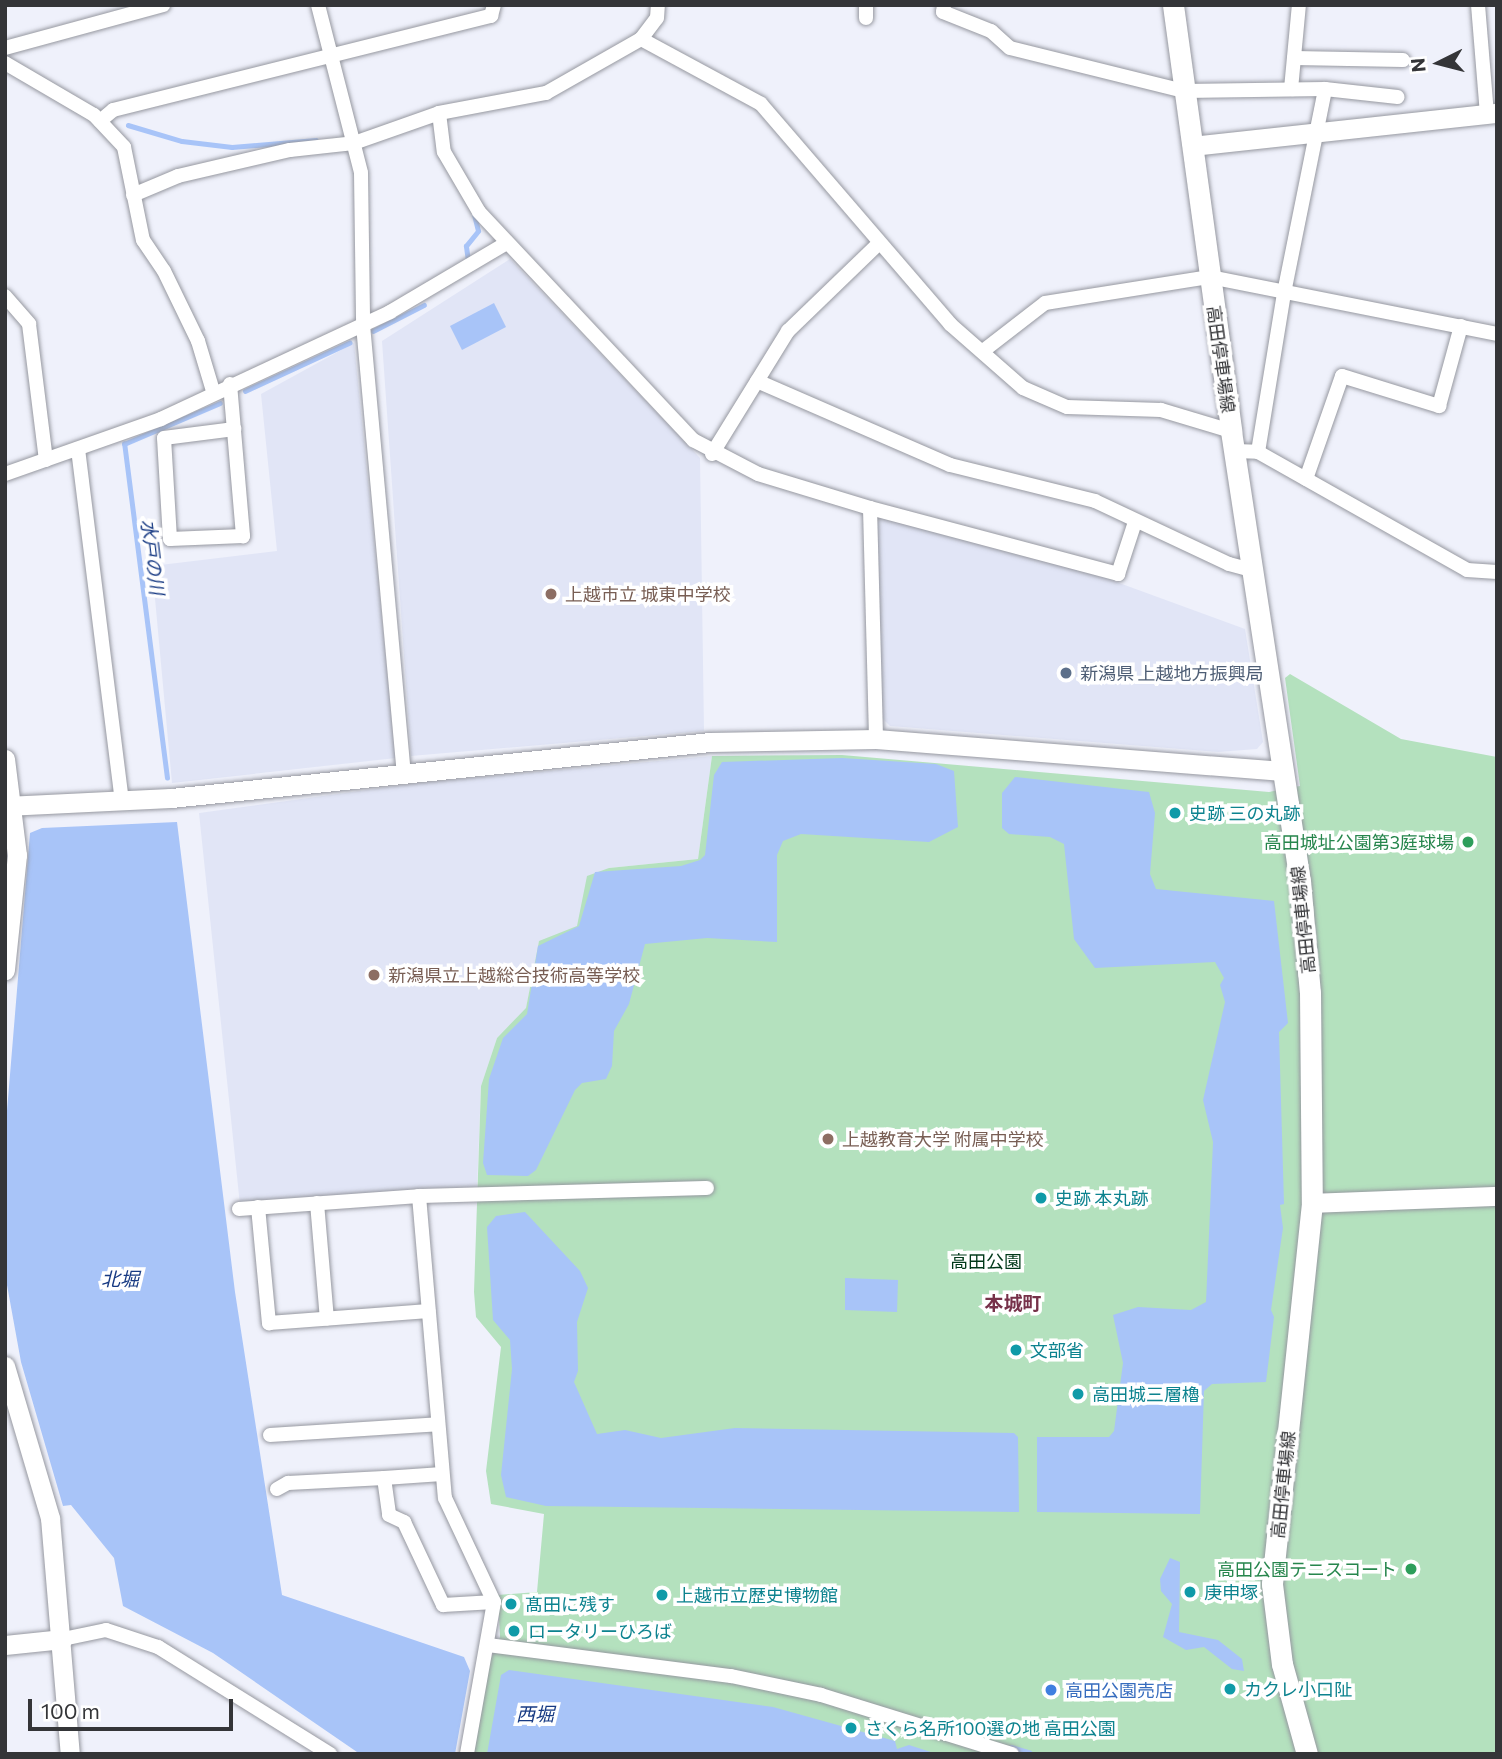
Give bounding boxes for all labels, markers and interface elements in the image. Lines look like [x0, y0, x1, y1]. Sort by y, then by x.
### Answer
north arrow [1404, 28, 1474, 98]
text: N [1405, 57, 1430, 74]
street label: 高田停車場線 [1203, 304, 1239, 414]
water label: 水戸の川 [137, 518, 169, 596]
place label: 上越市立 城東中学校 [565, 583, 730, 605]
marker: 上越市立 城東中学校 [543, 586, 559, 602]
place label: 新潟県 上越地方振興局 [1080, 662, 1263, 684]
marker: 新潟県 上越地方振興局 [1058, 665, 1074, 681]
place label: 史跡 三の丸跡 [1189, 802, 1300, 824]
marker: 史跡 三の丸跡 [1167, 805, 1183, 821]
place label: 高田城址公園第3庭球場 [1264, 831, 1454, 853]
marker: 高田城址公園第3庭球場 [1460, 834, 1476, 850]
street label: 高田停車場線 [1287, 865, 1319, 975]
place label: 新潟県立上越総合技術高等学校 [388, 964, 640, 986]
marker: 新潟県立上越総合技術高等学校 [366, 967, 382, 983]
place label: 上越教育大学 附属中学校 [842, 1128, 1043, 1150]
marker: 上越教育大学 附属中学校 [820, 1131, 836, 1147]
place label: 史跡 本丸跡 [1055, 1187, 1148, 1209]
marker: 史跡 本丸跡 [1033, 1190, 1049, 1206]
park label: 高田公園 [950, 1250, 1022, 1272]
water label: 北堀 [101, 1268, 139, 1290]
district label: 本城町 [985, 1292, 1041, 1314]
place label: 文部省 [1030, 1339, 1084, 1361]
marker: 文部省 [1008, 1342, 1024, 1358]
place label: 高田城三層櫓 [1092, 1383, 1200, 1405]
marker: 高田城三層櫓 [1070, 1386, 1086, 1402]
street label: 高田停車場線 [1267, 1430, 1299, 1540]
place label: 高田公園テニスコート [1217, 1558, 1397, 1580]
marker: 高田公園テニスコート [1403, 1561, 1419, 1577]
place label: 庚申塚 [1204, 1581, 1258, 1603]
place label: 上越市立歴史博物館 [676, 1584, 838, 1606]
marker: 庚申塚 [1182, 1584, 1198, 1600]
marker: 上越市立歴史博物館 [654, 1587, 670, 1603]
place label: 髙田に残す [525, 1593, 615, 1615]
marker: 髙田に残す [503, 1596, 519, 1612]
place label: ロータリーひろば [528, 1620, 672, 1642]
marker: ロータリーひろば [506, 1623, 522, 1639]
place label: カクレ小口阯 [1244, 1678, 1352, 1700]
place label: 高田公園売店 [1065, 1679, 1173, 1701]
marker: カクレ小口阯 [1222, 1681, 1238, 1697]
marker: 高田公園売店 [1043, 1682, 1059, 1698]
scale bar [32, 1686, 236, 1730]
text: 100 m [41, 1698, 100, 1723]
water label: 西堀 [516, 1703, 554, 1725]
place label: さくら名所100選の地 高田公園 [865, 1717, 1116, 1739]
marker: さくら名所100選の地 高田公園 [843, 1720, 859, 1736]

